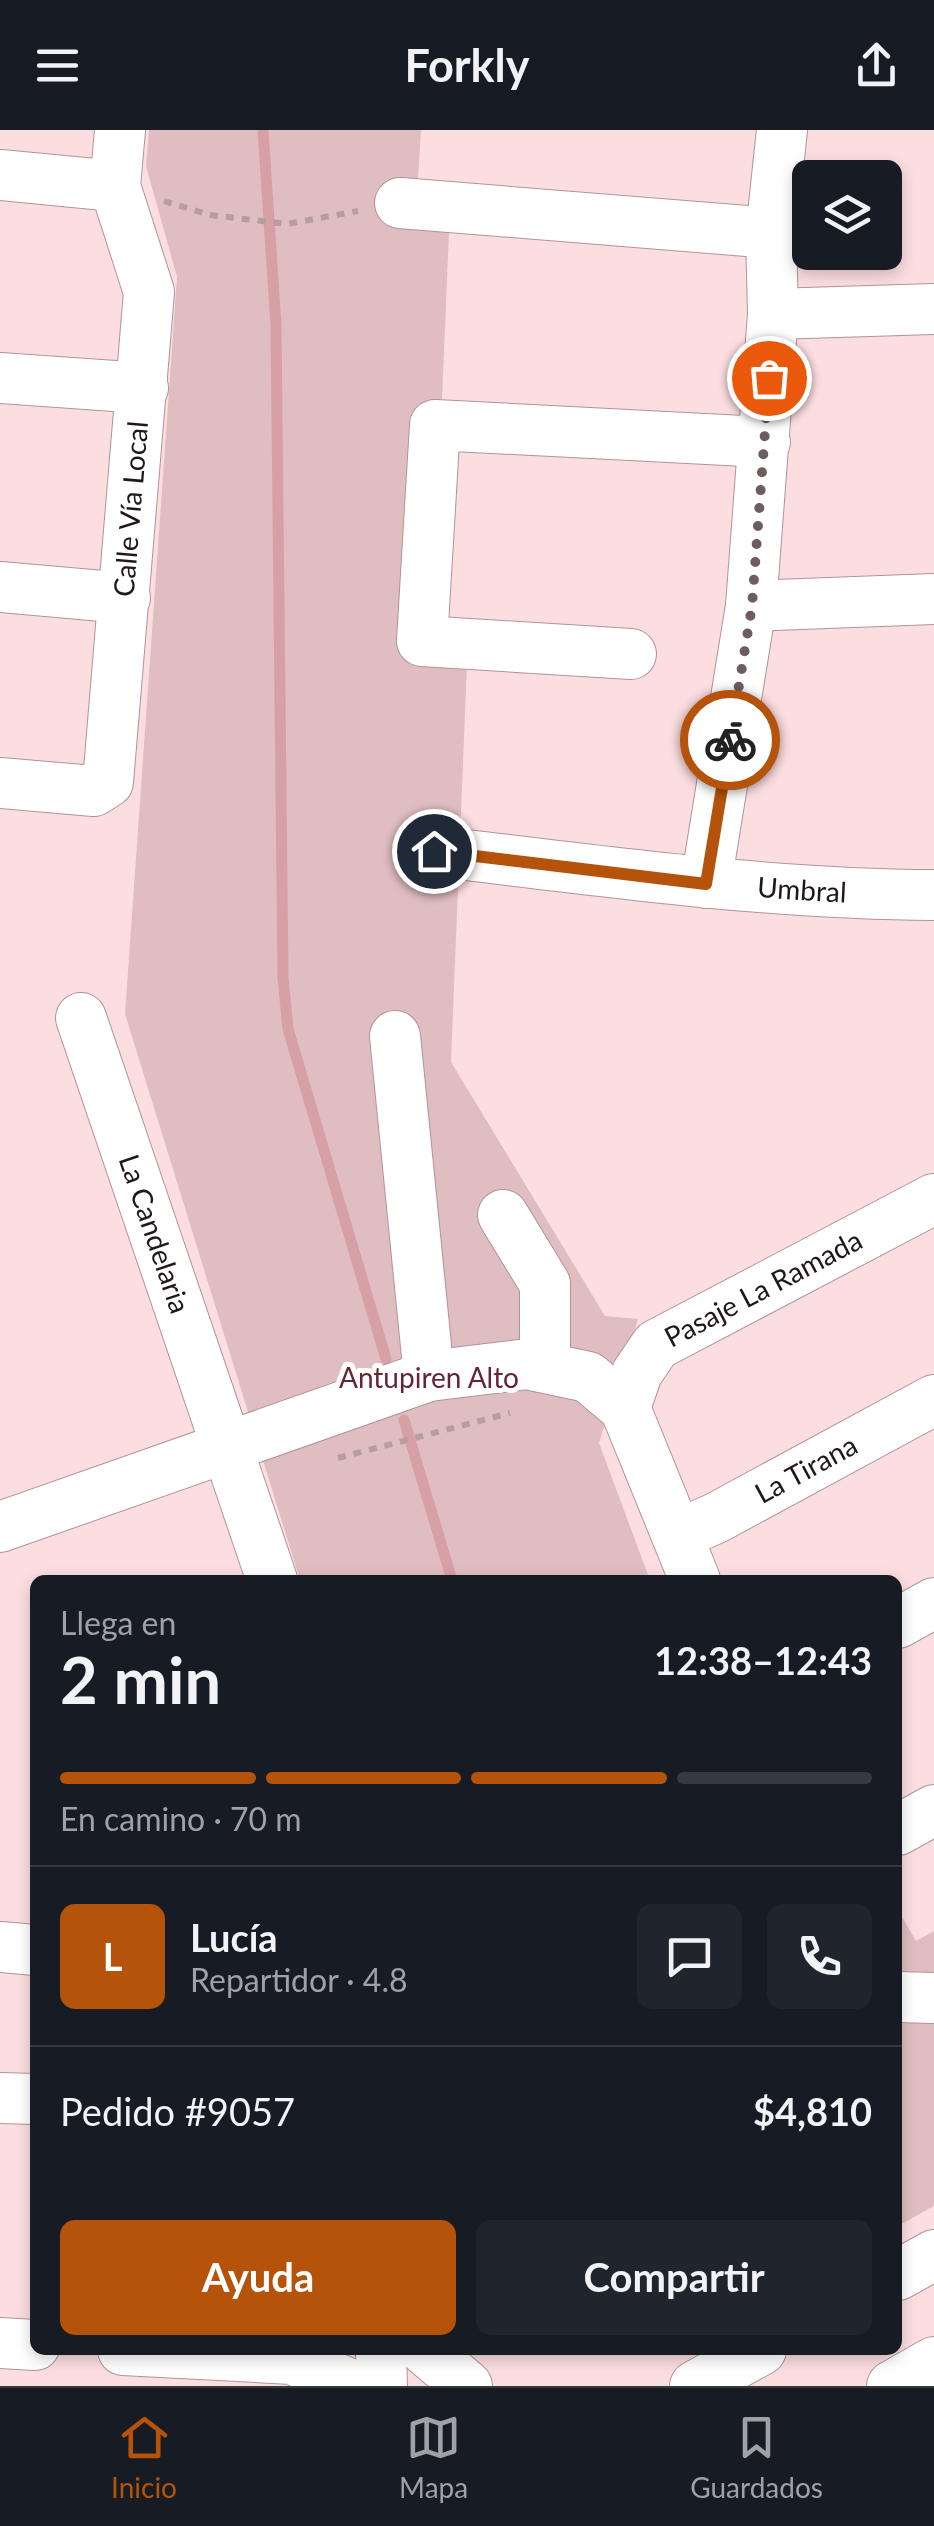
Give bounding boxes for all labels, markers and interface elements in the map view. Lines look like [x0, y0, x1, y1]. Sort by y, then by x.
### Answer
icon: menu [30, 38, 85, 93]
text: Forkly [404, 38, 530, 92]
icon: share [849, 38, 904, 93]
map controls [792, 160, 902, 270]
button: layers [792, 160, 902, 270]
pin [727, 336, 812, 421]
icon: bag [742, 351, 797, 406]
street label: Calle Vía Local [106, 420, 154, 598]
courier [680, 690, 780, 790]
icon: bike [703, 713, 758, 768]
pin [392, 809, 477, 894]
icon: home [407, 824, 462, 879]
street label: Umbral [756, 869, 847, 909]
street label: La Candelaria [113, 1150, 198, 1317]
street label: Pasaje La Ramada [658, 1222, 867, 1354]
park label: Antupiren Alto [339, 1360, 519, 1394]
street label: La Tirana [749, 1427, 863, 1510]
text: Llega en [60, 1603, 176, 1642]
text: 12:38–12:43 [654, 1637, 872, 1683]
text: 2 min [60, 1640, 221, 1718]
text: En camino · 70 m [60, 1799, 302, 1838]
button: chat [637, 1904, 742, 2009]
button: phone [767, 1904, 872, 2009]
text: Lucía [190, 1914, 278, 1960]
text: L [103, 1933, 122, 1979]
text: Repartidor · 4.8 [190, 1960, 408, 1999]
text: Pedido #9057 [60, 2088, 295, 2134]
text: $4,810 [753, 2088, 872, 2134]
button: Ayuda [60, 2220, 456, 2335]
button: Compartir [476, 2220, 872, 2335]
tab: Inicio [111, 2410, 177, 2504]
tab: Mapa [399, 2410, 468, 2504]
tab: Guardados [690, 2410, 823, 2504]

